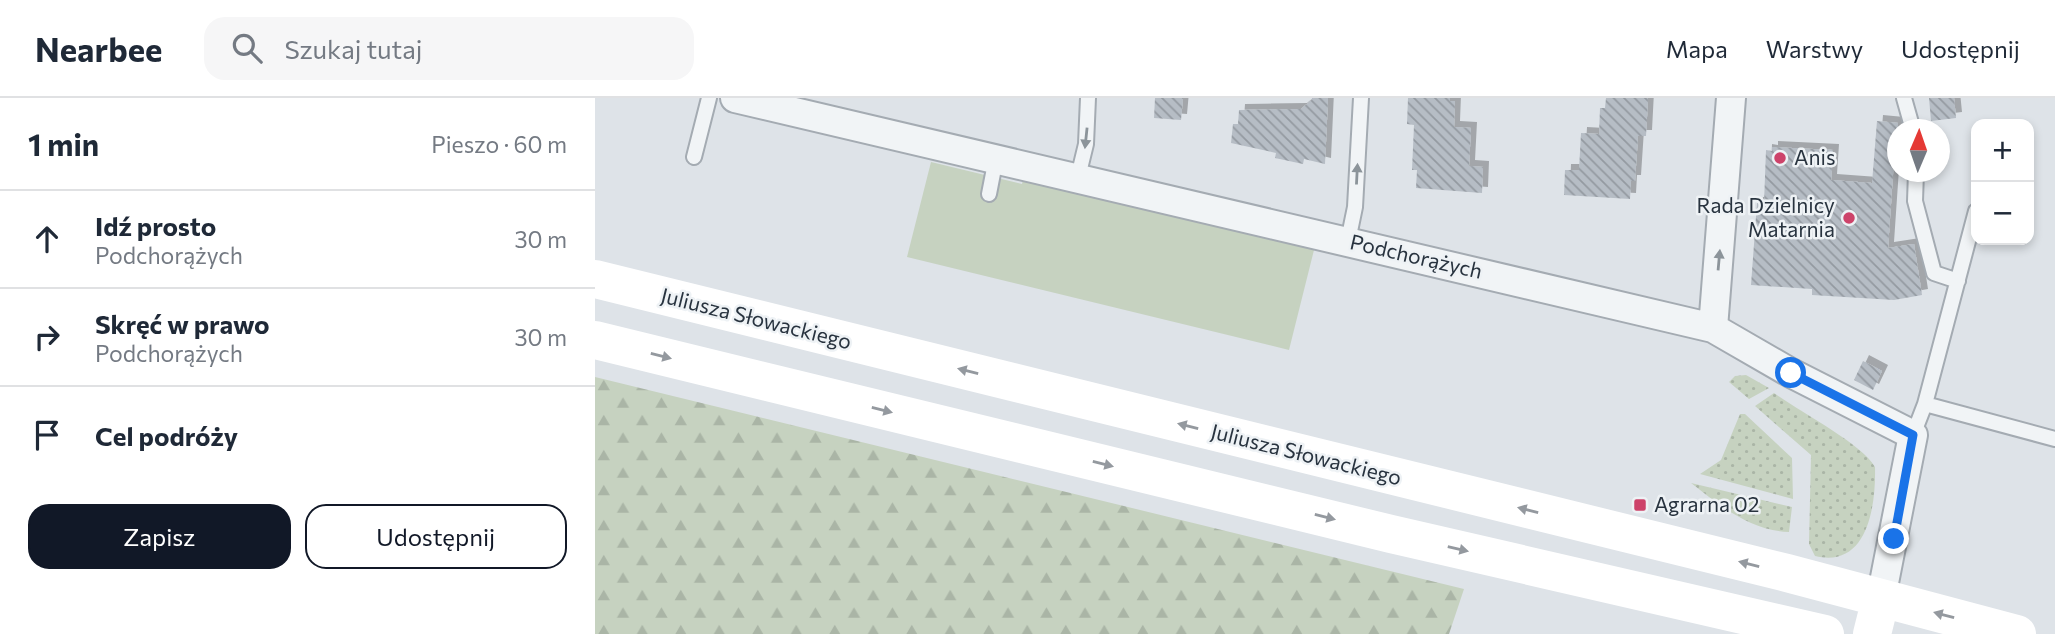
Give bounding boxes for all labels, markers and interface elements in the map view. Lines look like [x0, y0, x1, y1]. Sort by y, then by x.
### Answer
search box [204, 17, 694, 80]
text: Nearbee [35, 28, 162, 69]
icon: search [228, 29, 266, 67]
text: Szukaj tutaj [284, 33, 422, 64]
text: Mapa [1666, 34, 1728, 63]
text: Warstwy [1766, 34, 1863, 63]
text: Udostępnij [1901, 34, 2020, 63]
north arrow [1887, 119, 1950, 182]
map controls [1971, 119, 2034, 245]
button: + [1971, 119, 2034, 182]
text: 1 min [28, 125, 99, 162]
one-way arrow [1080, 127, 1091, 149]
text: Pieszo · 60 m [431, 130, 567, 158]
place label: Anis [1794, 144, 1835, 169]
marker: Anis [1772, 150, 1788, 166]
one-way arrow [1351, 163, 1362, 185]
button: − [1971, 182, 2034, 245]
place label: Rada Dzielnicy Matarnia [1696, 192, 1835, 241]
text: Idź prosto [95, 210, 216, 241]
marker: Rada Dzielnicy Matarnia [1841, 210, 1857, 226]
icon: ahead [28, 220, 66, 258]
text: 30 m [514, 225, 567, 253]
street label: Podchorążych [1348, 228, 1485, 283]
text: Podchorążych [95, 241, 243, 269]
one-way arrow [1714, 249, 1725, 271]
street label: Juliusza Słowackiego [658, 282, 854, 353]
text: Skręć w prawo [95, 308, 270, 339]
icon: right [28, 318, 66, 356]
text: 30 m [514, 323, 567, 351]
text: Podchorążych [95, 339, 243, 367]
one-way arrow [650, 351, 672, 362]
route start [1775, 357, 1806, 388]
one-way arrow [957, 365, 979, 376]
one-way arrow [872, 405, 894, 416]
icon: arrive [28, 416, 66, 454]
street label: Juliusza Słowackiego [1208, 418, 1404, 489]
text: Cel podróży [95, 420, 238, 451]
one-way arrow [1177, 420, 1199, 431]
one-way arrow [1093, 459, 1115, 470]
place label: Agrarna 02 [1654, 491, 1759, 516]
marker: Agrarna 02 [1632, 497, 1648, 513]
button: Zapisz [28, 504, 291, 569]
button: Udostępnij [305, 504, 567, 569]
one-way arrow [1517, 504, 1539, 515]
one-way arrow [1314, 512, 1336, 523]
route end [1878, 523, 1909, 554]
one-way arrow [1447, 544, 1469, 555]
one-way arrow [1738, 558, 1760, 569]
one-way arrow [1932, 609, 1954, 620]

